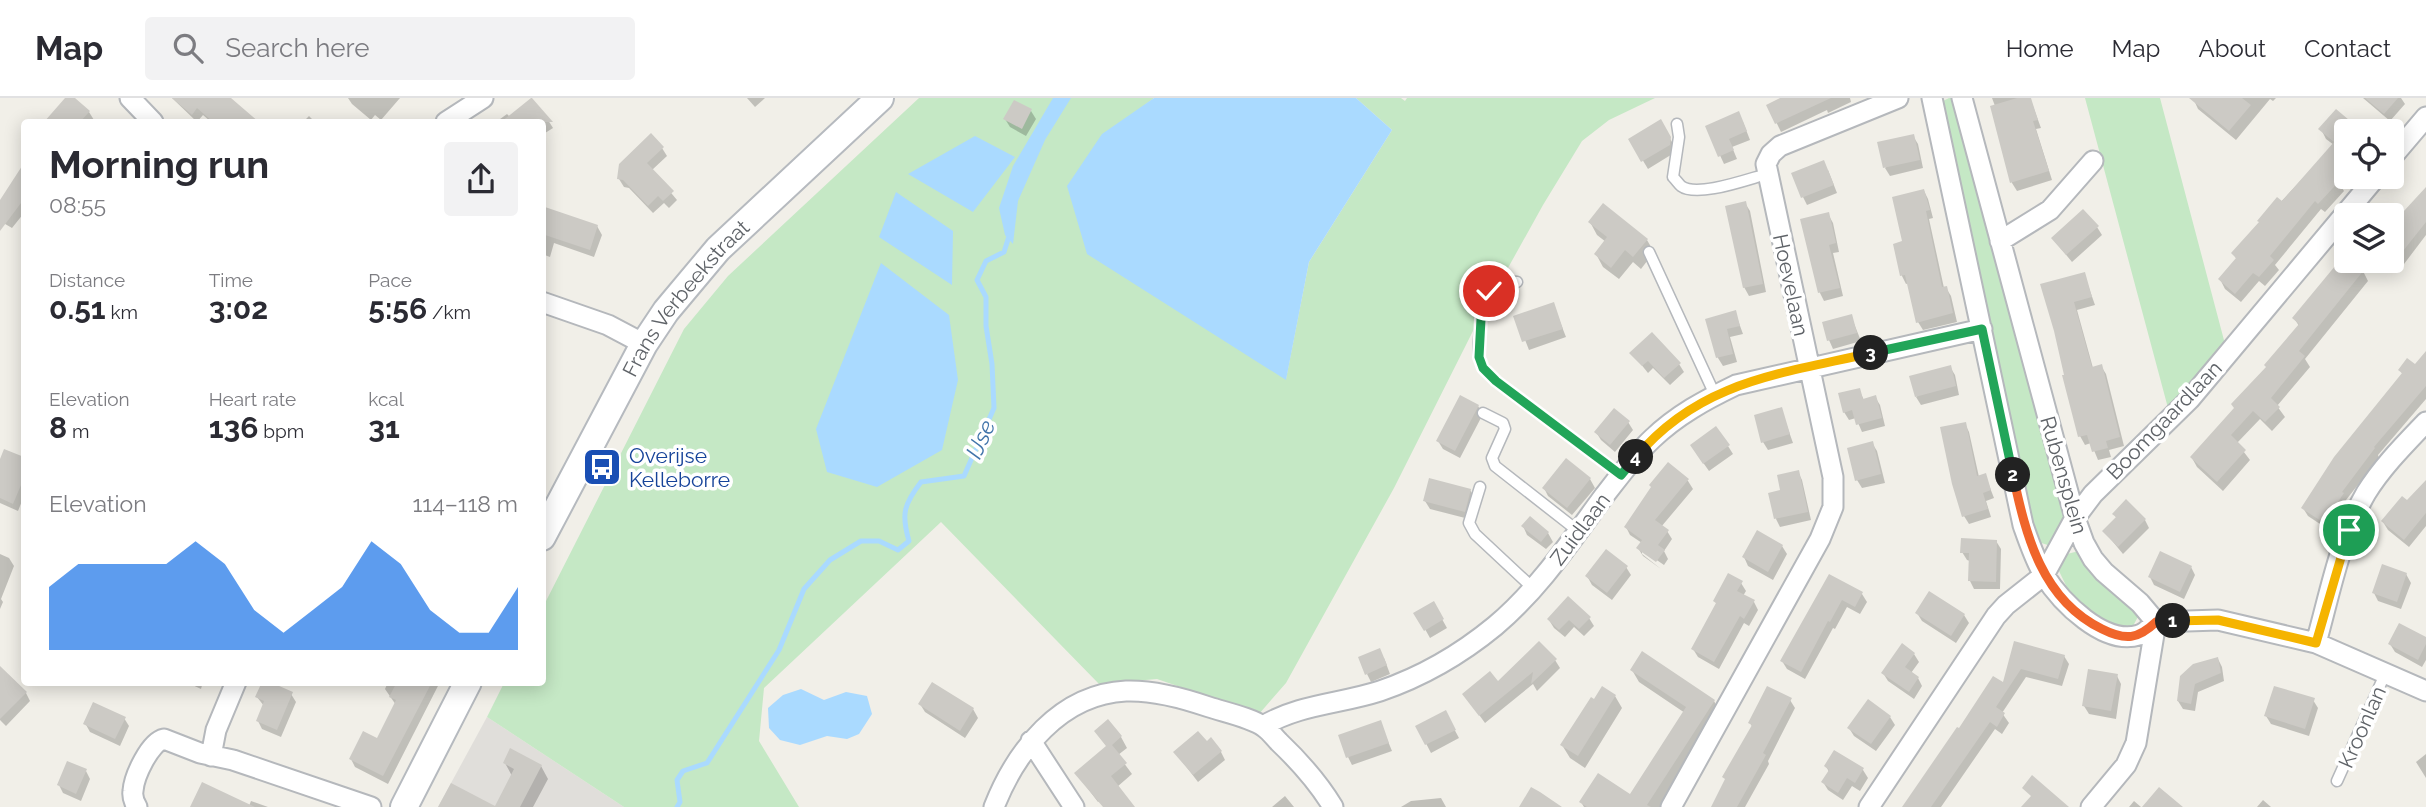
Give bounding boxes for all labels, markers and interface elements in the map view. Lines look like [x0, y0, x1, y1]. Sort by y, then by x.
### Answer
search box [145, 17, 635, 80]
text: Map [35, 29, 103, 68]
icon: search [169, 29, 207, 67]
text: Search here [225, 33, 370, 63]
text: Home [2006, 34, 2074, 63]
text: Map [2112, 34, 2160, 63]
text: About [2198, 34, 2266, 63]
text: Contact [2304, 34, 2391, 63]
map controls [2334, 119, 2404, 273]
button: locate [2334, 119, 2404, 189]
text: Morning run [49, 142, 269, 187]
button: share [444, 142, 518, 216]
text: 08:55 [49, 191, 106, 218]
button: layers [2334, 203, 2404, 273]
street label: Frans Verbeekstraat [617, 214, 754, 381]
street label: Hoevelaan [1768, 232, 1814, 338]
pin [1459, 261, 1519, 321]
text: Distance [49, 269, 125, 291]
text: Time [209, 269, 253, 291]
text: Pace [368, 269, 412, 291]
icon: check [1470, 272, 1508, 310]
text: 0.51 [49, 291, 106, 326]
text: 3:02 [209, 291, 268, 326]
text: 5:56 [368, 291, 427, 326]
text: km [106, 301, 138, 323]
text: /km [427, 301, 471, 323]
pin: 3 [1854, 336, 1888, 370]
text: 3 [1865, 341, 1876, 363]
street label: Boomgaardlaan [2101, 356, 2227, 484]
text: Elevation [49, 388, 130, 410]
text: Heart rate [209, 388, 296, 410]
text: kcal [368, 388, 404, 410]
text: 8 [49, 410, 67, 445]
text: 136 [209, 410, 258, 445]
text: 31 [368, 410, 400, 445]
street label: Rubensplein [2035, 413, 2093, 537]
water label: IJse [960, 416, 1000, 462]
text: m [67, 420, 89, 442]
text: bpm [258, 420, 304, 442]
pin: 4 [1618, 440, 1654, 474]
place label: Overijse Kelleborre [629, 443, 730, 492]
text: 4 [1630, 445, 1641, 467]
bus stop icon: Overijse Kelleborre [581, 446, 623, 488]
pin: 2 [1996, 458, 2030, 492]
text: 2 [2007, 463, 2018, 485]
street label: Zuidlaan [1545, 488, 1615, 570]
text: Elevation [49, 490, 147, 517]
text: 114–118 m [413, 490, 518, 517]
pin [2319, 500, 2379, 560]
icon: arrive [2330, 511, 2368, 549]
pin: 1 [2156, 603, 2190, 638]
text: 1 [2168, 609, 2177, 631]
street label: Kroonlan [2333, 682, 2391, 772]

